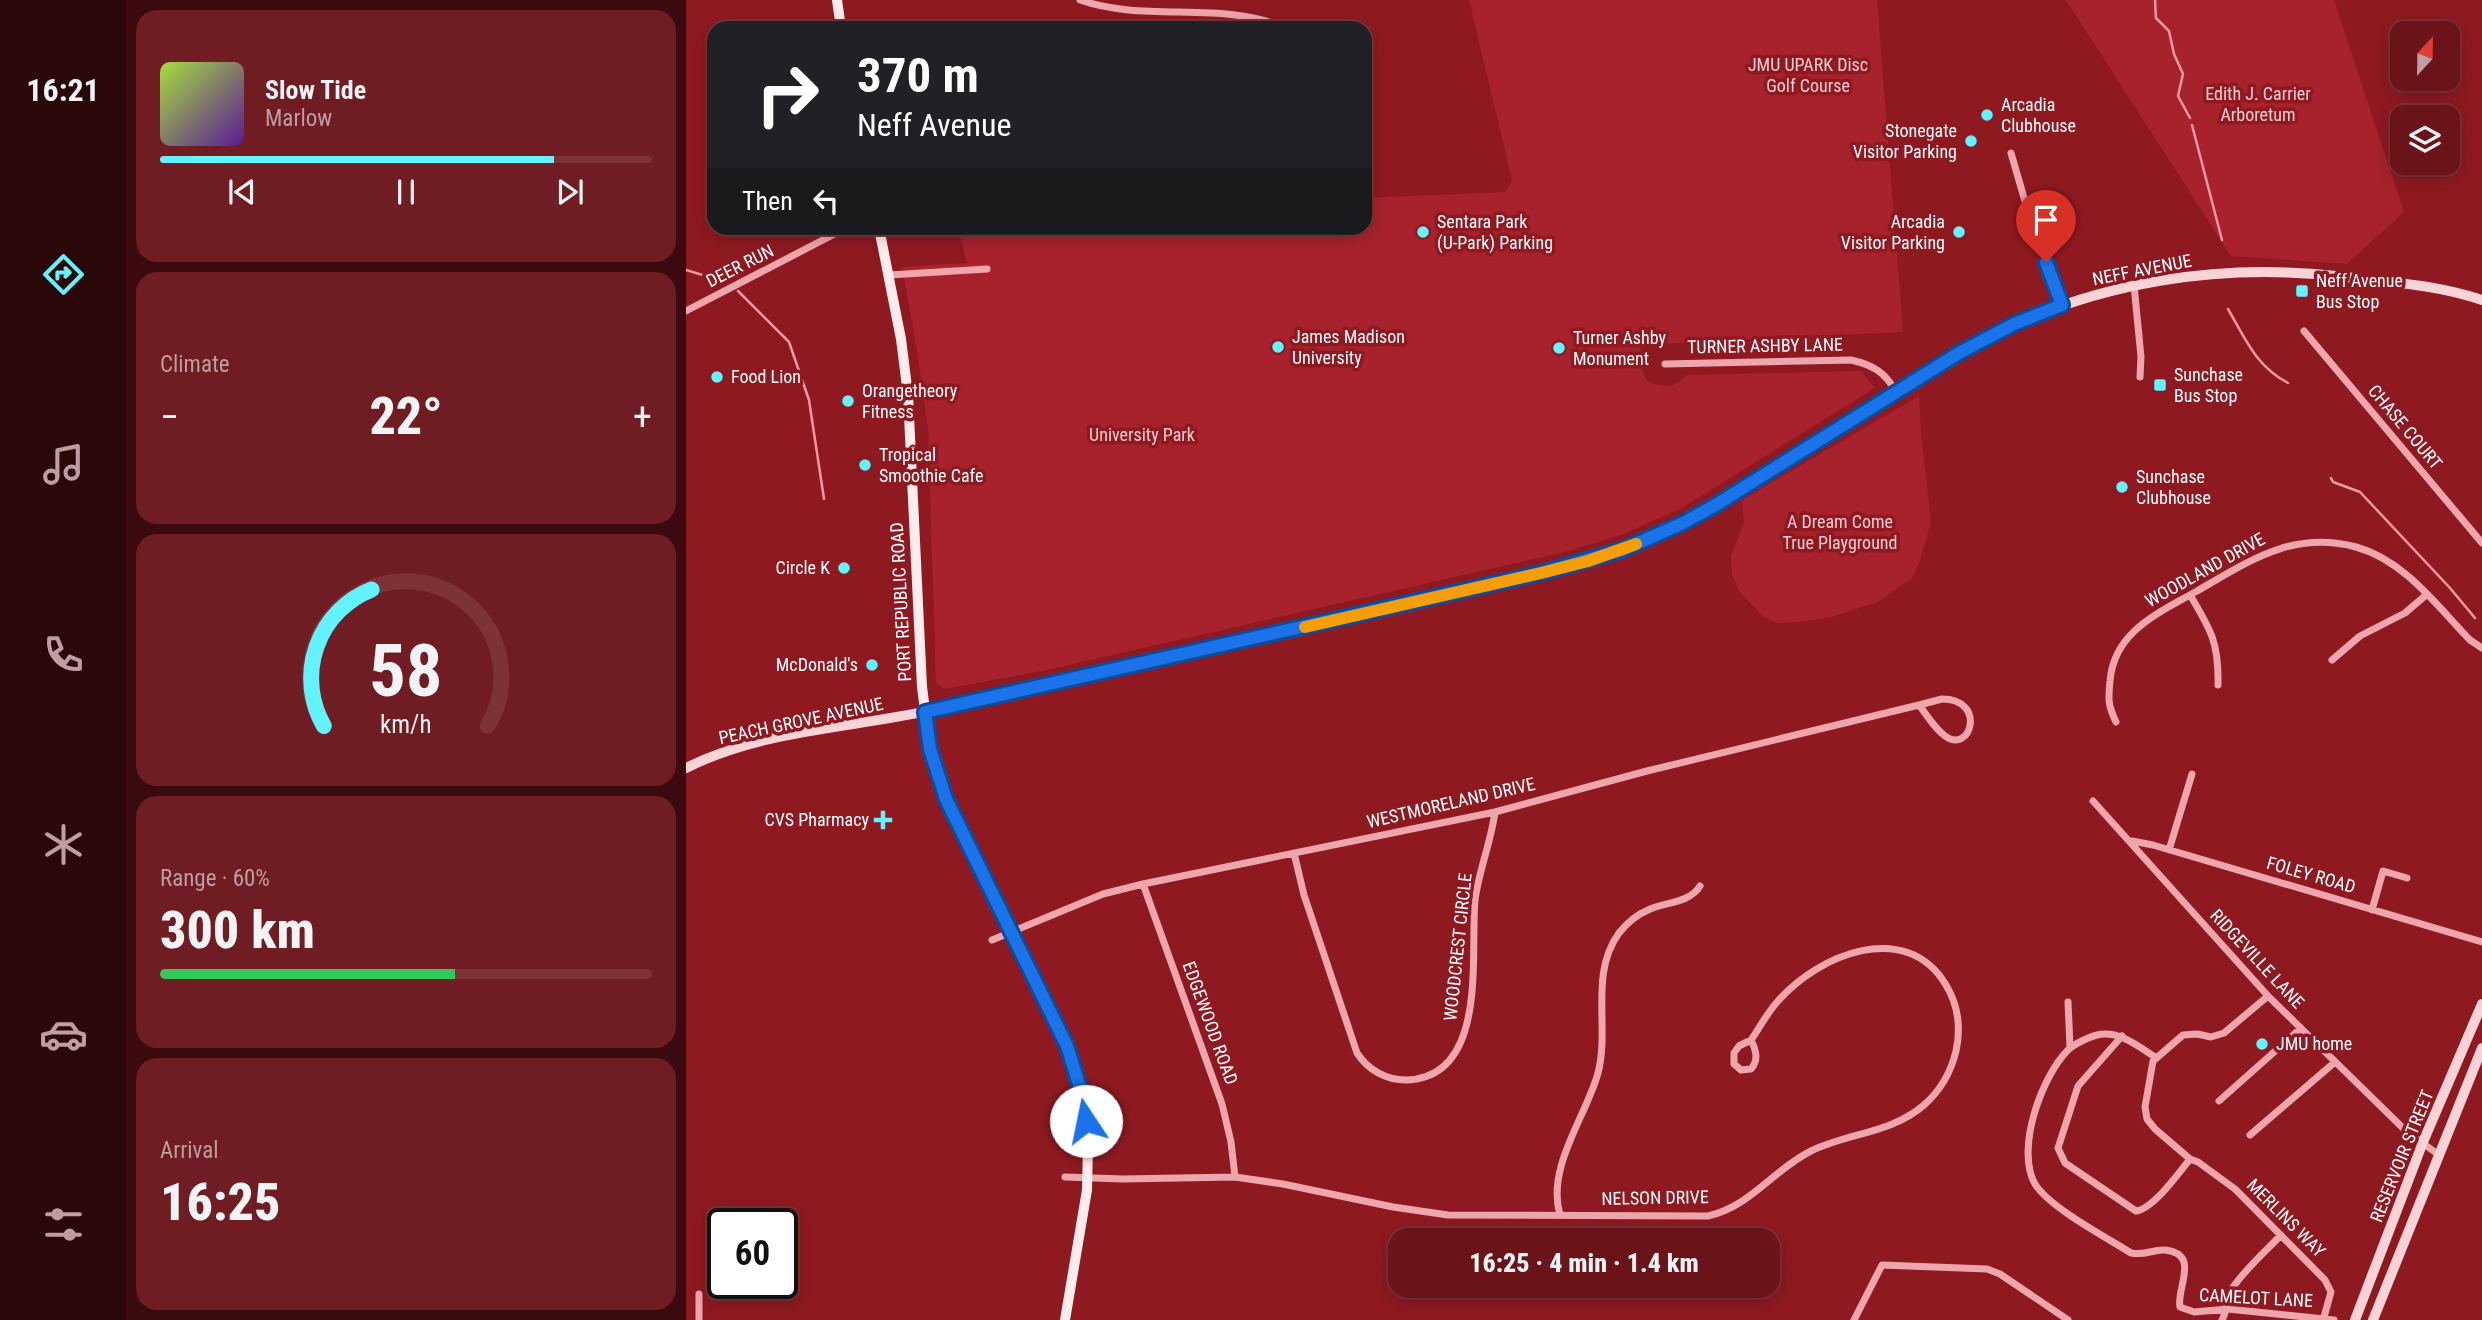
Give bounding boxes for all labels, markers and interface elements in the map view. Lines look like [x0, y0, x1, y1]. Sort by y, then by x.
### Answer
north arrow [2390, 21, 2460, 91]
map controls [2390, 21, 2460, 175]
text: 370 m [857, 47, 979, 104]
icon: right [742, 49, 833, 140]
park label: JMU UPARK Disc Golf Course [1748, 54, 1868, 96]
text: 16:21 [26, 71, 100, 109]
text: Slow Tide [265, 75, 366, 105]
park label: Edith J. Carrier Arboretum [2205, 83, 2311, 125]
place label: Arcadia Clubhouse [2001, 94, 2076, 136]
text: Marlow [265, 105, 332, 132]
button: layers [2390, 105, 2460, 175]
text: Neff Avenue [857, 106, 1012, 144]
marker: Arcadia Clubhouse [1979, 107, 1995, 123]
place label: Stonegate Visitor Parking [1853, 120, 1957, 162]
marker: Stonegate Visitor Parking [1963, 133, 1979, 149]
icon: previous [223, 173, 261, 211]
icon: pause [387, 173, 425, 211]
icon: next [551, 173, 589, 211]
icon: left [807, 182, 845, 220]
text: Then [742, 186, 793, 216]
pin [2016, 190, 2076, 262]
icon: arrive [2027, 201, 2065, 239]
place label: Sentara Park (U-Park) Parking [1437, 211, 1553, 254]
place label: Arcadia Visitor Parking [1841, 211, 1945, 253]
marker: Sentara Park (U-Park) Parking [1415, 224, 1431, 240]
marker: Arcadia Visitor Parking [1951, 224, 1967, 240]
street label: DEER RUN [703, 240, 777, 291]
icon: directions [39, 250, 88, 299]
street label: NEFF AVENUE [2091, 250, 2193, 289]
place label: Neff Avenue Bus Stop [2316, 270, 2403, 312]
marker: Neff Avenue Bus Stop [2294, 283, 2310, 299]
place label: James Madison University [1292, 326, 1405, 368]
place label: Turner Ashby Monument [1573, 327, 1667, 369]
street label: TURNER ASHBY LANE [1687, 334, 1843, 357]
marker: James Madison University [1270, 339, 1286, 355]
marker: Turner Ashby Monument [1551, 340, 1567, 356]
text: Climate [160, 351, 230, 378]
place label: Sunchase Bus Stop [2174, 364, 2243, 406]
place label: Food Lion [731, 366, 801, 387]
marker: Food Lion [709, 369, 725, 385]
marker: Sunchase Bus Stop [2152, 377, 2168, 393]
place label: Orangetheory Fitness [862, 380, 958, 422]
street label: CHASE COURT [2364, 380, 2447, 473]
text: 22° [369, 386, 443, 447]
marker: Orangetheory Fitness [840, 393, 856, 409]
text: − [160, 395, 179, 439]
text: + [633, 395, 652, 439]
park label: University Park [1089, 424, 1195, 445]
icon: music [39, 440, 88, 489]
place label: Tropical Smoothie Cafe [879, 444, 983, 486]
marker: Tropical Smoothie Cafe [857, 457, 873, 473]
place label: Sunchase Clubhouse [2136, 466, 2211, 508]
marker: Sunchase Clubhouse [2114, 479, 2130, 495]
park label: A Dream Come True Playground [1782, 511, 1898, 553]
street label: PORT REPUBLIC ROAD [886, 522, 915, 682]
street label: WOODLAND DRIVE [2141, 528, 2268, 611]
place label: Circle K [776, 557, 830, 578]
marker: Circle K [836, 560, 852, 576]
text: 58 [369, 628, 443, 714]
icon: phone [39, 630, 88, 679]
place label: McDonald's [776, 654, 858, 675]
marker: McDonald's [864, 657, 880, 673]
street label: PEACH GROVE AVENUE [717, 693, 885, 748]
text: km/h [380, 710, 432, 739]
street label: WESTMORELAND DRIVE [1365, 773, 1537, 832]
place label: CVS Pharmacy [764, 809, 869, 830]
marker: CVS Pharmacy [875, 812, 891, 828]
icon: climate [39, 820, 88, 869]
street label: FOLEY ROAD [2264, 852, 2358, 897]
text: Range · 60% [160, 865, 270, 892]
street label: WOODCREST CIRCLE [1439, 872, 1476, 1022]
text: 300 km [160, 900, 315, 961]
street label: RIDGEVILLE LANE [2206, 905, 2309, 1013]
street label: EDGEWOOD ROAD [1178, 958, 1242, 1087]
icon: car [39, 1010, 88, 1059]
place label: JMU home [2276, 1033, 2352, 1054]
marker: JMU home [2254, 1036, 2270, 1052]
position arrow [1049, 1084, 1123, 1158]
street label: RESERVOIR STREET [2365, 1087, 2438, 1225]
text: Arrival [160, 1137, 219, 1164]
text: 16:25 [160, 1172, 280, 1233]
street label: MERLINS WAY [2243, 1174, 2330, 1262]
street label: NELSON DRIVE [1601, 1186, 1709, 1209]
icon: filters [39, 1200, 88, 1249]
speed limit sign: 60 [707, 1208, 798, 1299]
text: 16:25 · 4 min · 1.4 km [1469, 1248, 1699, 1278]
street label: CAMELOT LANE [2199, 1284, 2314, 1311]

